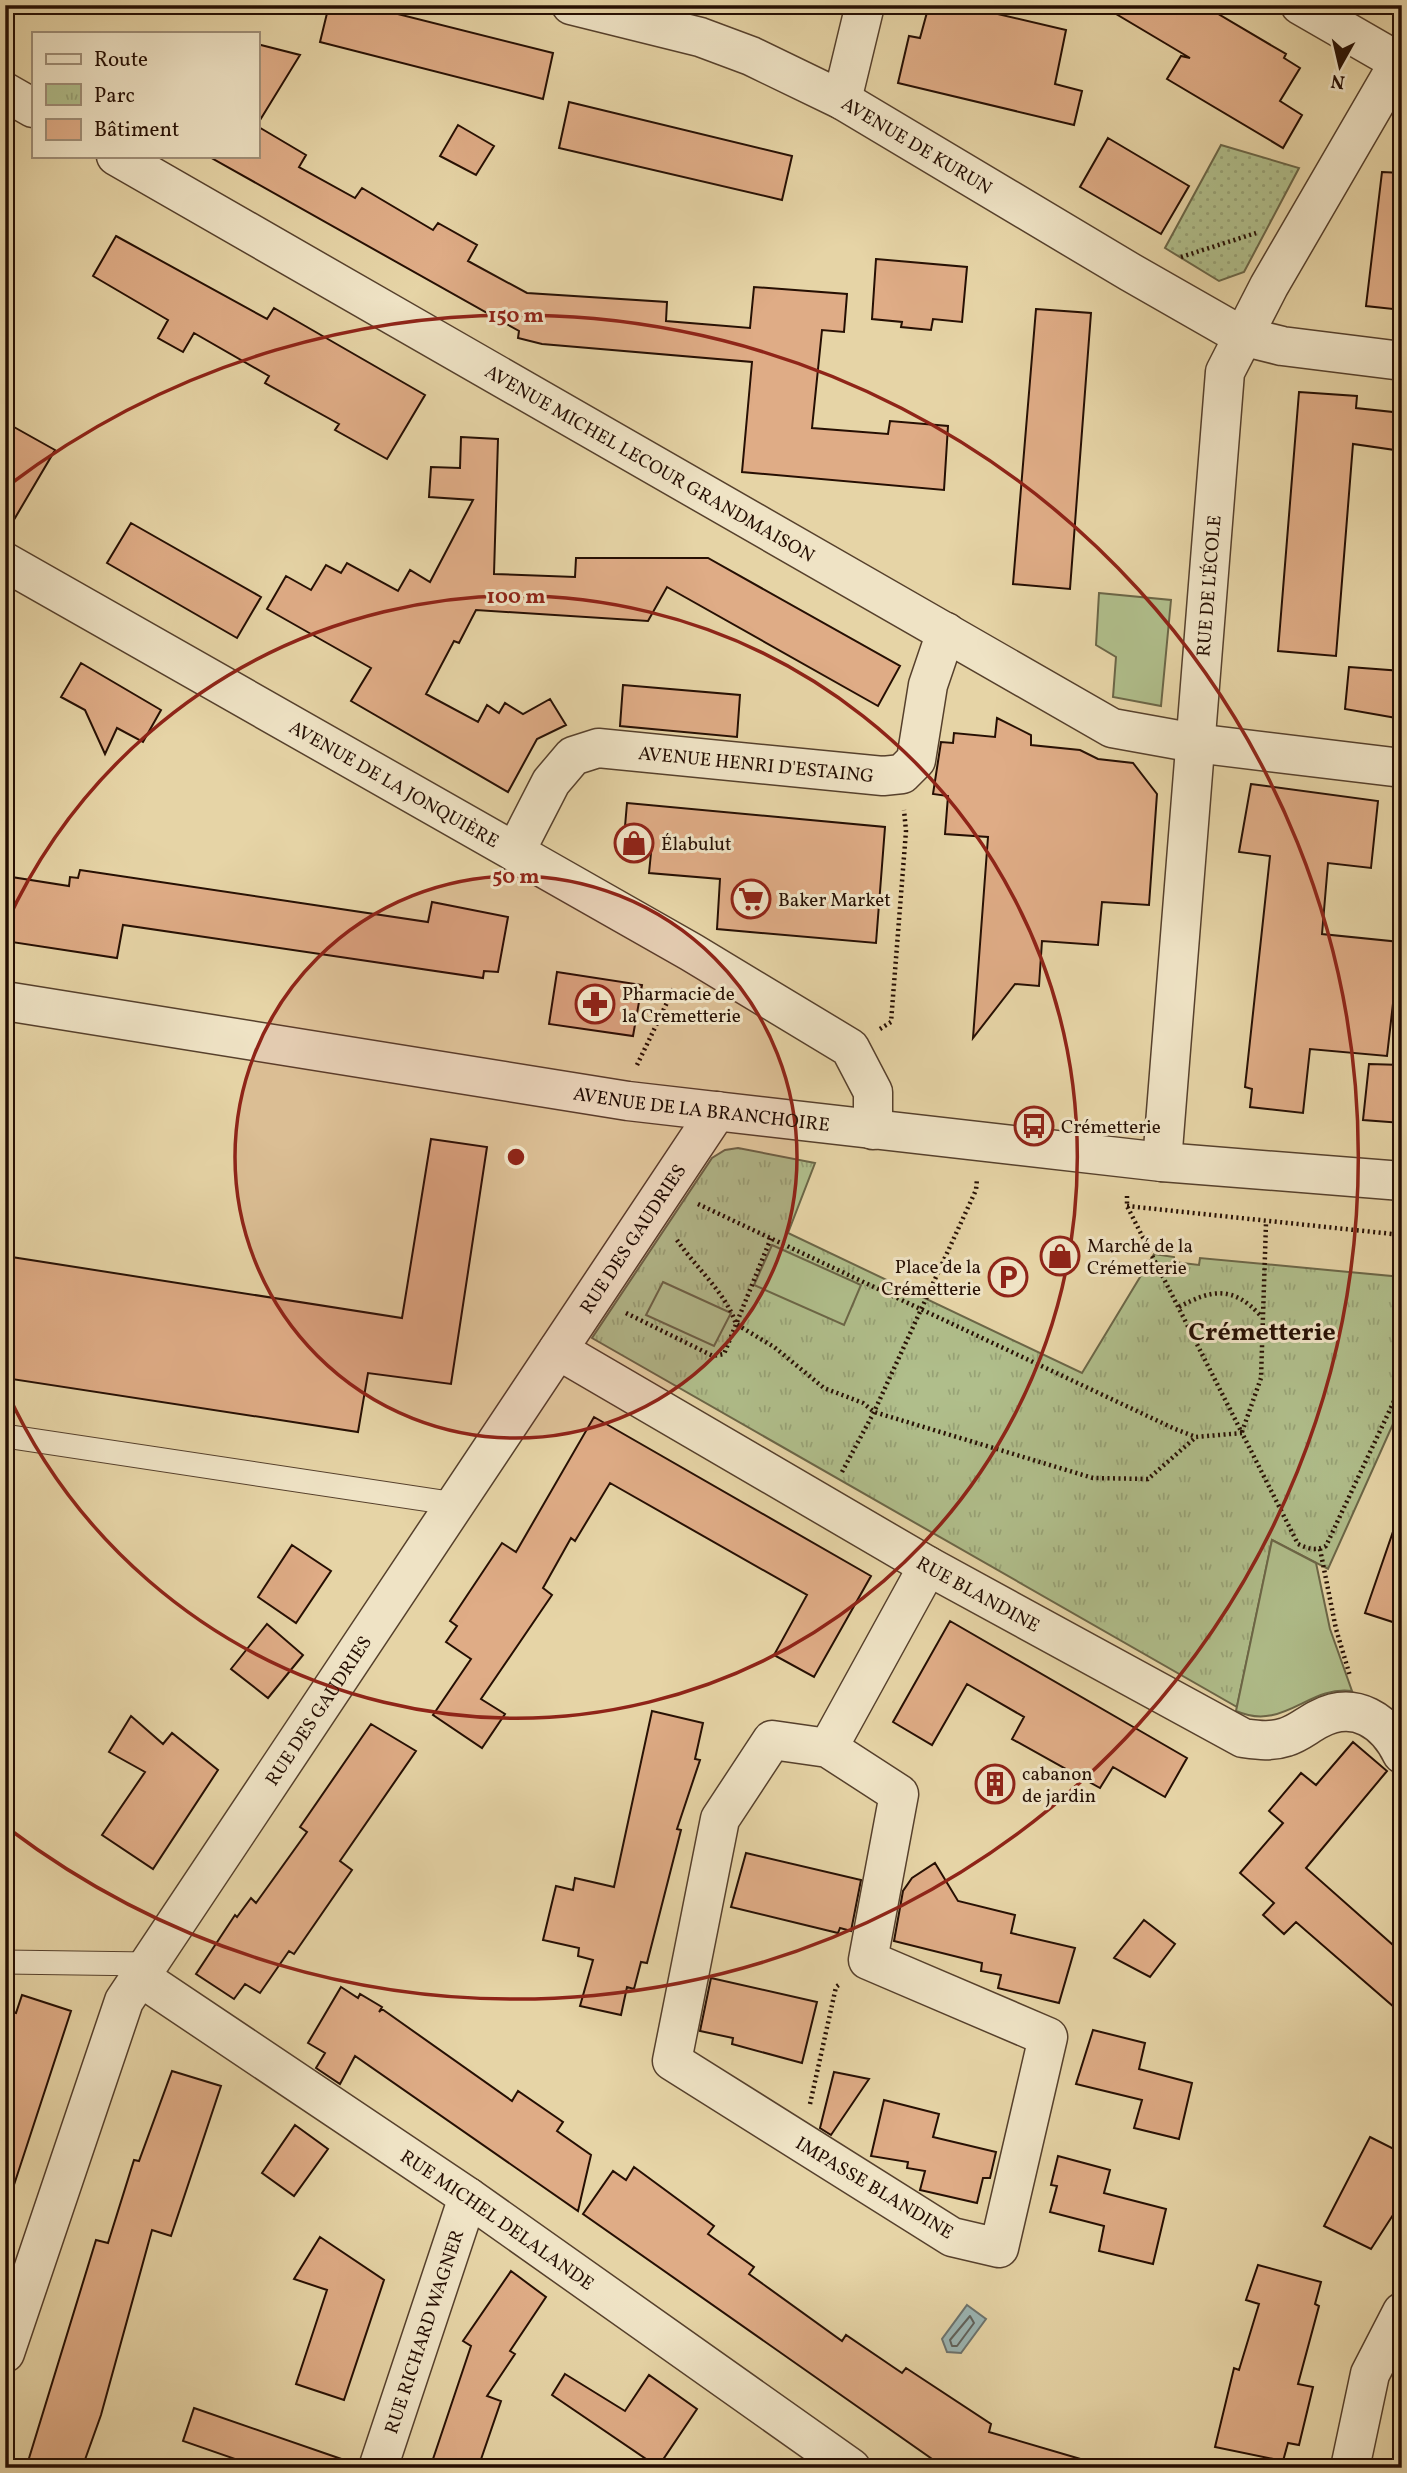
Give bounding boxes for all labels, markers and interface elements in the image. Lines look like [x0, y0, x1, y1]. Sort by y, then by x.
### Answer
legend [32, 32, 259, 158]
north arrow [1306, 32, 1376, 102]
text: Route [94, 46, 148, 75]
text: N [1329, 67, 1347, 95]
text: Parc [94, 82, 135, 111]
street label: AVENUE DE KURUN [836, 92, 996, 202]
text: Bâtiment [94, 116, 179, 145]
text: 150 m [488, 302, 544, 331]
street label: AVENUE MICHEL LECOUR GRANDMAISON [479, 360, 819, 570]
street label: RUE DE L'ÉCOLE [1191, 514, 1229, 658]
text: 100 m [486, 583, 546, 612]
street label: AVENUE DE LA JONQUIÈRE [284, 715, 503, 855]
street label: AVENUE HENRI D'ESTAING [637, 741, 875, 790]
shop icon: Élabulut [613, 822, 655, 864]
place label: Élabulut [661, 832, 732, 858]
text: 50 m [492, 863, 540, 892]
supermarket icon: Baker Market [730, 878, 772, 920]
place label: Baker Market [778, 888, 891, 914]
place label: Pharmacie de la Cremetterie [622, 982, 741, 1030]
pharmacy icon: Pharmacie de la Cremetterie [574, 983, 616, 1025]
street label: AVENUE DE LA BRANCHOIRE [571, 1081, 831, 1139]
bus stop icon: Crémetterie [1013, 1105, 1055, 1147]
place label: Crémetterie [1061, 1115, 1161, 1141]
centre of rings [504, 1145, 528, 1169]
street label: RUE DES GAUDRIES [574, 1159, 693, 1319]
place label: Marché de la Crémetterie [1087, 1234, 1193, 1282]
shop icon: Marché de la Crémetterie [1039, 1235, 1081, 1277]
place label: Place de la Crémetterie [881, 1255, 981, 1303]
parking icon: Place de la Crémetterie [987, 1256, 1029, 1298]
district label: Crémetterie [1188, 1315, 1336, 1351]
street label: RUE BLANDINE [911, 1551, 1044, 1640]
street label: RUE DES GAUDRIES [260, 1631, 379, 1791]
place label: cabanon de jardin [1022, 1762, 1096, 1810]
building icon: cabanon de jardin [974, 1763, 1016, 1805]
street label: IMPASSE BLANDINE [790, 2131, 958, 2246]
street label: RUE MICHEL DELALANDE [395, 2144, 599, 2297]
street label: RUE RICHARD WAGNER [379, 2227, 471, 2437]

